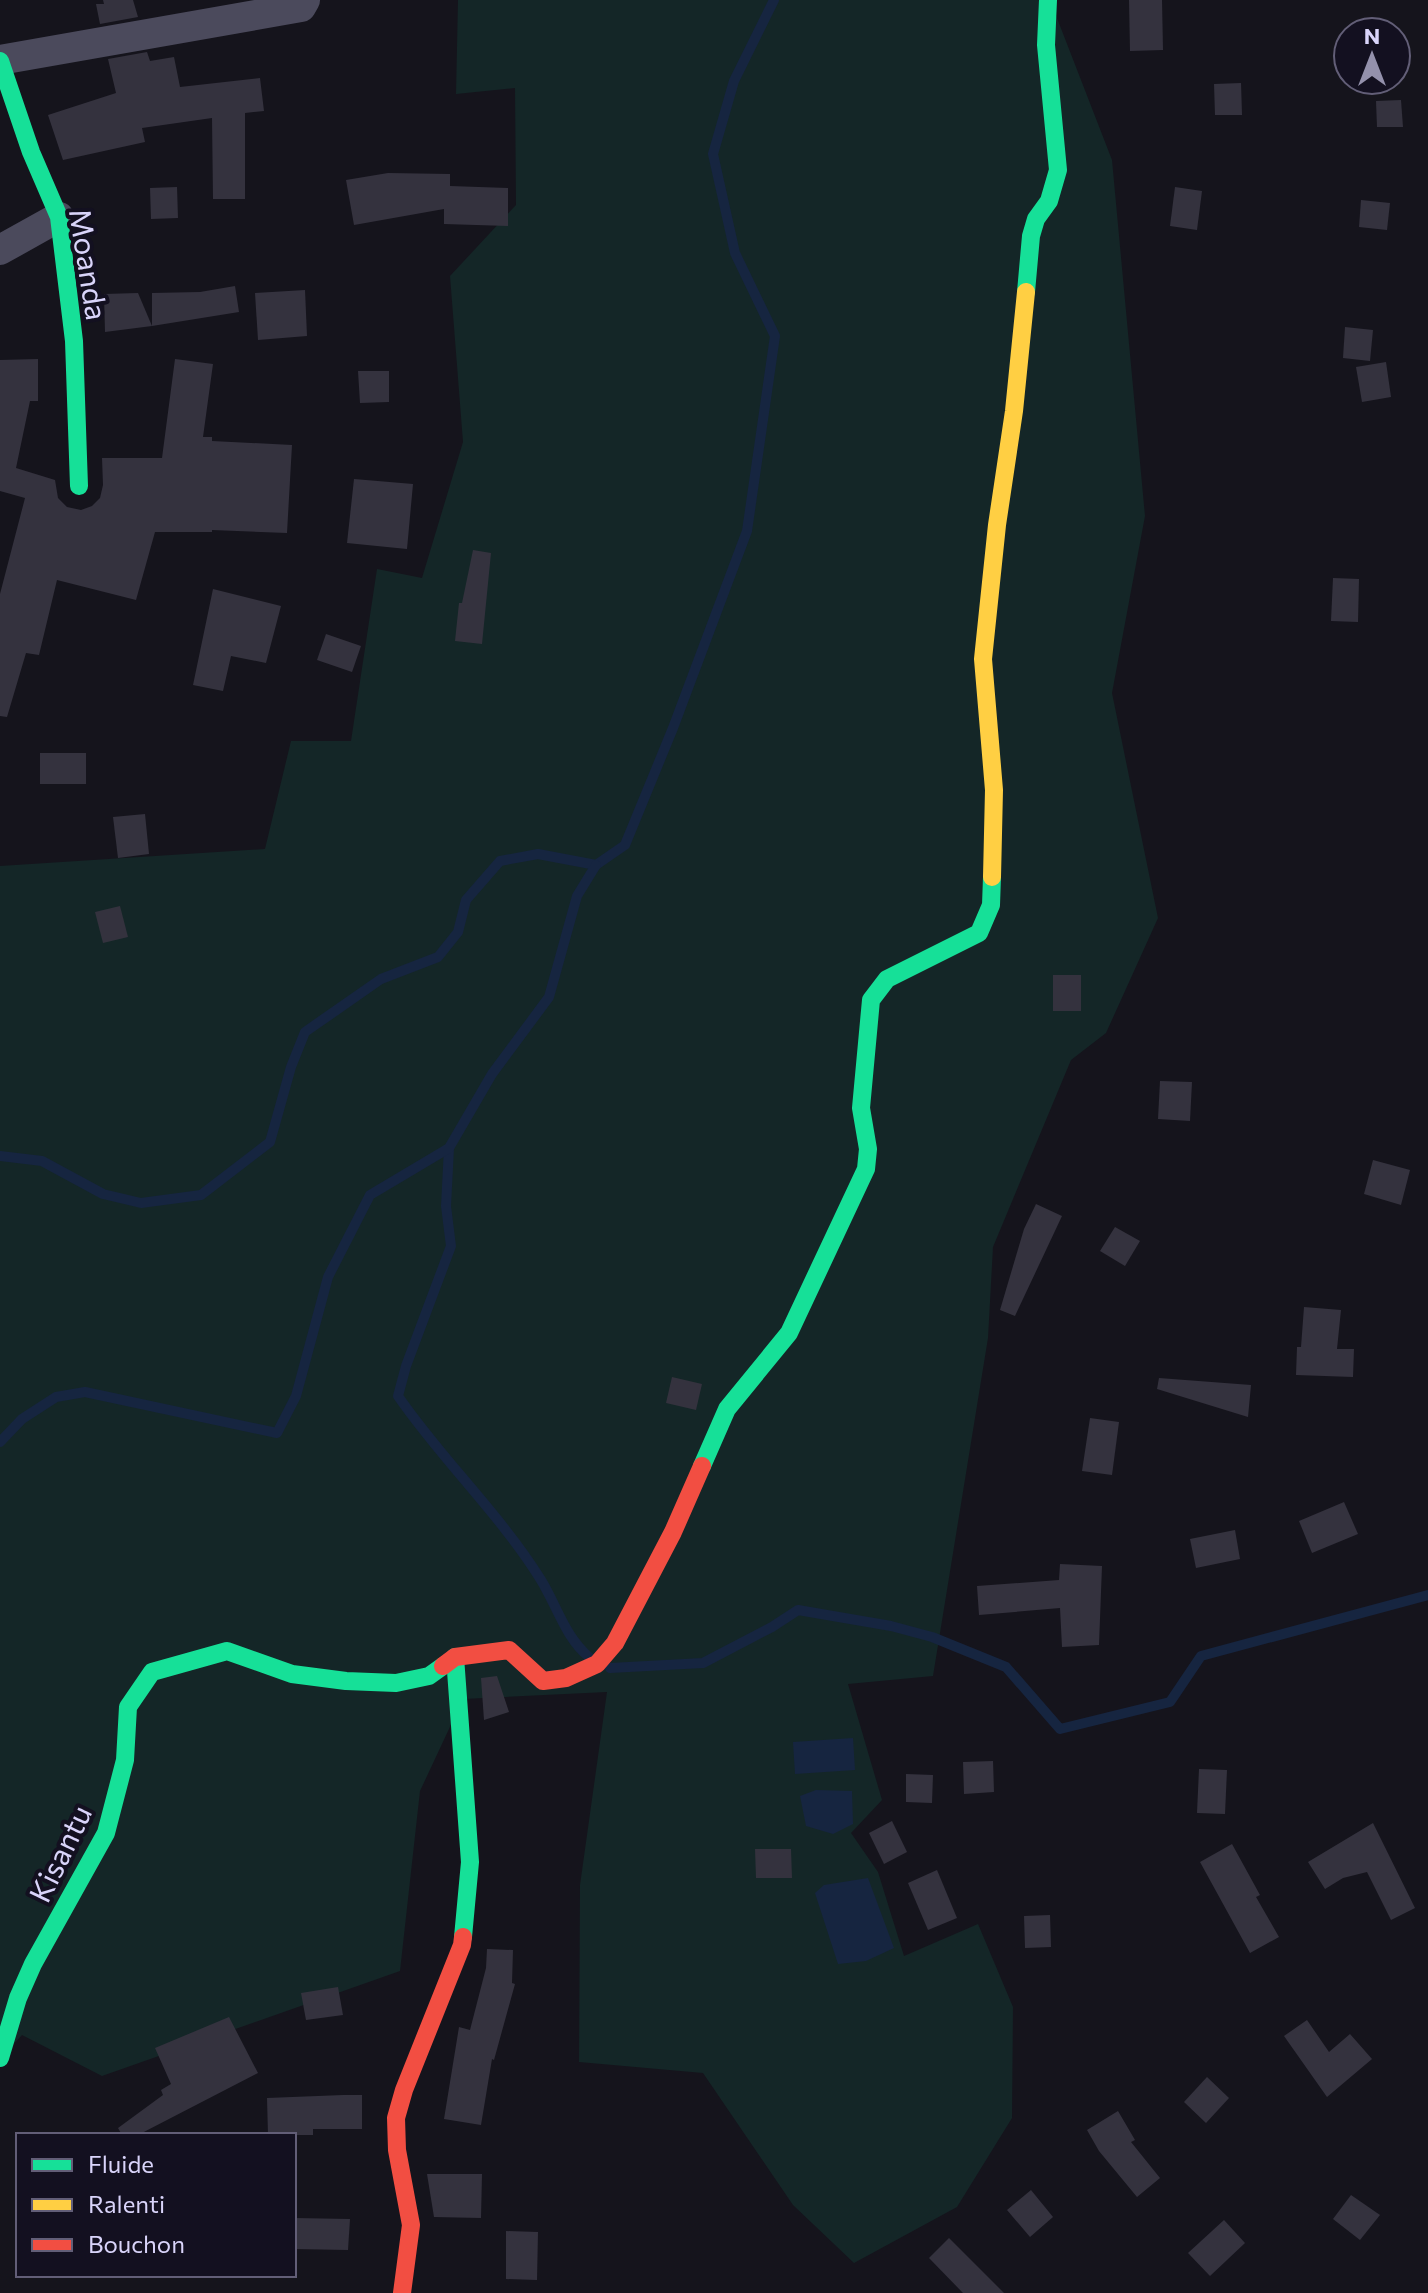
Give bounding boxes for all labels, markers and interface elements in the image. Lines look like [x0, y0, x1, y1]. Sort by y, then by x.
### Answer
north arrow [1332, 16, 1412, 96]
text: N [1364, 22, 1380, 49]
street label: Moanda [63, 206, 117, 322]
street label: Kisantu [20, 1798, 98, 1908]
legend [16, 2133, 296, 2277]
text: Fluide [88, 2149, 154, 2178]
text: Ralenti [88, 2189, 165, 2218]
text: Bouchon [88, 2229, 185, 2258]

